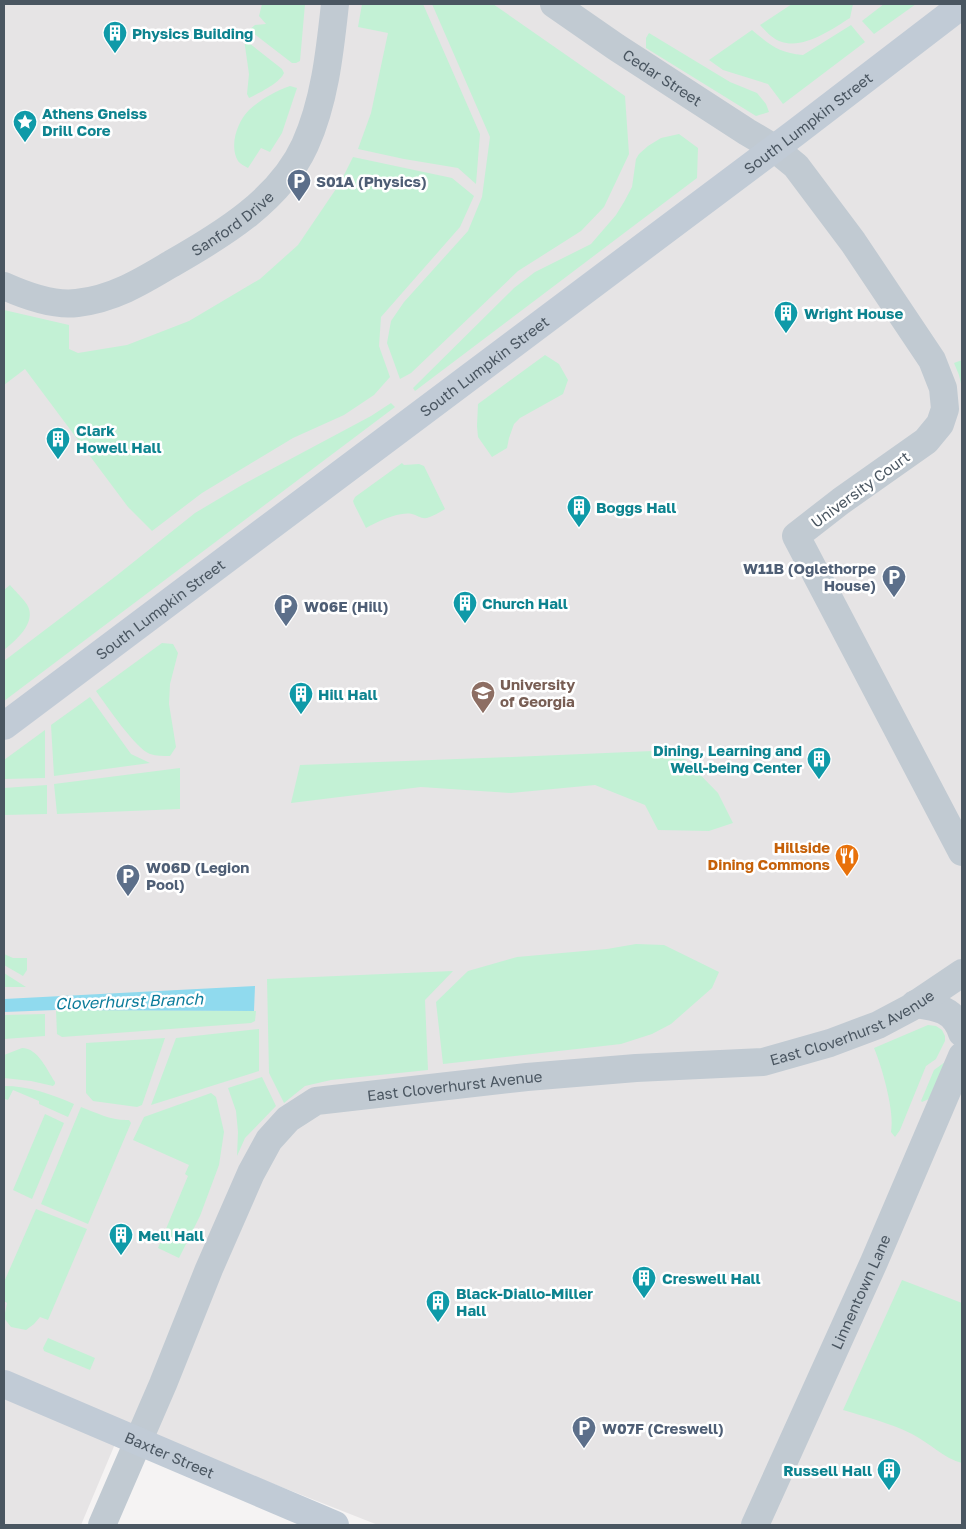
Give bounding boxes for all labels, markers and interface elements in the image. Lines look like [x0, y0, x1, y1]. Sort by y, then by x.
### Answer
building icon: Physics Building [102, 20, 128, 54]
place label: Physics Building [132, 24, 253, 42]
street label: Cedar Street [620, 45, 706, 109]
street label: South Lumpkin Street [740, 68, 876, 177]
place label: Athens Gneiss Drill Core [42, 104, 147, 139]
place icon: Athens Gneiss Drill Core [12, 109, 38, 143]
parking icon: S01A (Physics) [286, 168, 312, 202]
place label: S01A (Physics) [316, 172, 427, 190]
street label: Sanford Drive [188, 187, 277, 259]
building icon: Wright House [773, 300, 799, 334]
place label: Wright House [804, 304, 903, 322]
street label: South Lumpkin Street [416, 312, 552, 420]
place label: Clark Howell Hall [76, 421, 162, 456]
building icon: Clark Howell Hall [45, 426, 71, 460]
street label: University Court [807, 447, 913, 531]
building icon: Boggs Hall [566, 494, 592, 528]
place label: Boggs Hall [596, 498, 676, 516]
street label: South Lumpkin Street [92, 555, 228, 663]
place label: W11B (Oglethorpe House) [743, 559, 876, 594]
parking icon: W11B (Oglethorpe House) [881, 564, 907, 598]
building icon: Church Hall [452, 590, 478, 624]
parking icon: W06E (Hill) [273, 593, 299, 627]
place label: Church Hall [482, 594, 568, 612]
place label: W06E (Hill) [304, 597, 388, 615]
place label: University of Georgia [500, 675, 575, 710]
school or university icon: University of Georgia [470, 680, 496, 714]
building icon: Hill Hall [288, 681, 314, 715]
place label: Hill Hall [318, 685, 377, 703]
place label: Dining, Learning and Well-being Center [653, 741, 802, 776]
building icon: Dining, Learning and Well-being Center [806, 746, 832, 780]
place label: Hillside Dining Commons [708, 838, 830, 873]
restaurant icon: Hillside Dining Commons [834, 843, 860, 877]
place label: W06D (Legion Pool) [146, 858, 249, 893]
parking icon: W06D (Legion Pool) [115, 863, 141, 897]
street label: East Cloverhurst Avenue [768, 985, 937, 1069]
water label: Cloverhurst Branch [55, 988, 205, 1014]
street label: East Cloverhurst Avenue [366, 1067, 543, 1104]
building icon: Mell Hall [108, 1222, 134, 1256]
place label: Mell Hall [138, 1226, 204, 1244]
street label: Linnentown Lane [827, 1231, 894, 1352]
building icon: Creswell Hall [631, 1265, 657, 1299]
place label: Creswell Hall [662, 1269, 761, 1287]
place label: Black-Diallo-Miller Hall [456, 1284, 593, 1319]
building icon: Black-Diallo-Miller Hall [425, 1289, 451, 1323]
parking icon: W07F (Creswell) [571, 1415, 597, 1449]
place label: W07F (Creswell) [602, 1419, 724, 1437]
street label: Baxter Street [122, 1427, 217, 1482]
building icon: Russell Hall [876, 1457, 902, 1491]
place label: Russell Hall [783, 1461, 872, 1479]

